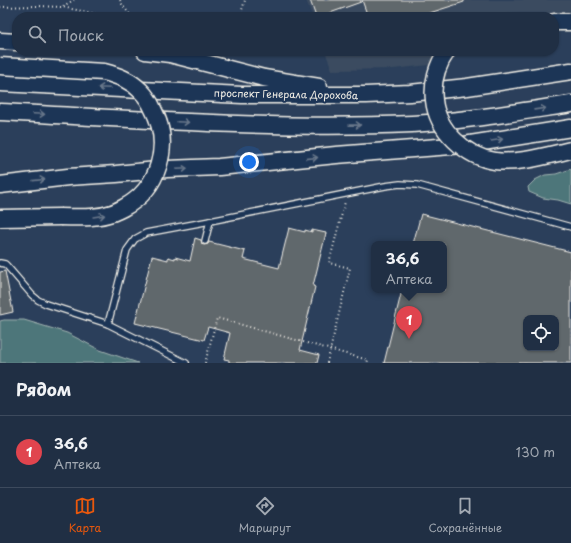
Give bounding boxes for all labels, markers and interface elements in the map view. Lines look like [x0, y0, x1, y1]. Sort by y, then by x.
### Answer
search box [12, 12, 559, 56]
icon: search [26, 23, 48, 45]
text: Поиск [58, 23, 104, 46]
one-way arrow [98, 84, 111, 92]
street label: проспект Генерала Дорохова [214, 85, 359, 102]
one-way arrow [533, 105, 546, 113]
one-way arrow [32, 111, 45, 118]
one-way arrow [176, 118, 189, 125]
one-way arrow [348, 121, 361, 129]
one-way arrow [490, 136, 503, 144]
your location [239, 152, 259, 172]
one-way arrow [305, 154, 318, 161]
one-way arrow [175, 165, 188, 172]
one-way arrow [32, 176, 45, 184]
one-way arrow [92, 212, 105, 220]
popup [371, 241, 447, 293]
text: 36,6 [386, 246, 419, 269]
text: Аптека [386, 269, 432, 288]
pin: 1 [396, 306, 422, 339]
map controls [523, 315, 559, 351]
button: locate [523, 315, 559, 351]
text: Рядом [16, 376, 71, 402]
text: 36,6 [54, 431, 88, 454]
text: 1 [26, 442, 32, 461]
text: 130 m [516, 442, 555, 461]
text: Аптека [54, 454, 101, 473]
tab: Карта [69, 495, 101, 536]
tab: Маршрут [239, 495, 291, 536]
tab: Сохранённые [429, 495, 502, 536]

